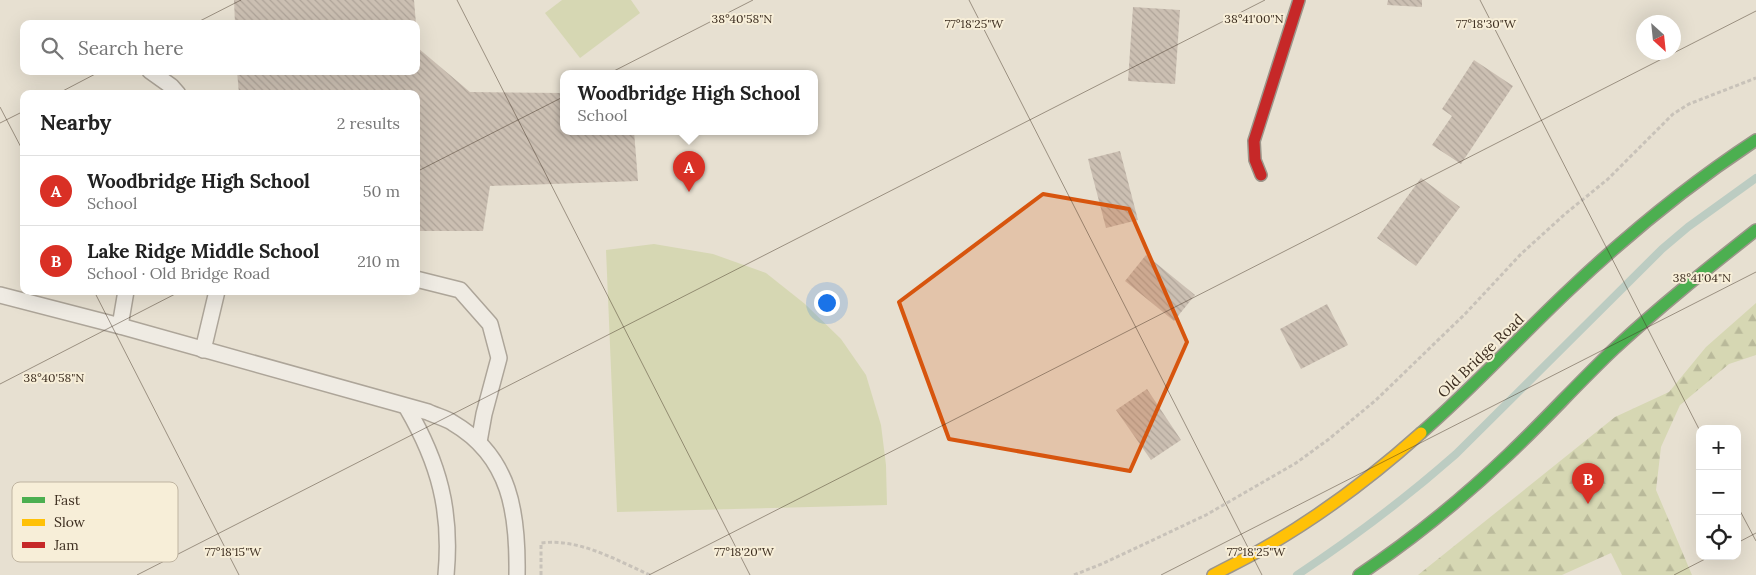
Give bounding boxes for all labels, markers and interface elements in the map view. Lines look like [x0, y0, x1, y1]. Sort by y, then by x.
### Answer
text: 38°40'58"N [712, 11, 772, 26]
text: 38°41'00"N [1224, 11, 1284, 26]
north arrow [1636, 15, 1681, 60]
text: 77°18'25"W [945, 16, 1004, 31]
text: 77°18'30"W [1456, 16, 1517, 31]
search box [20, 20, 420, 75]
icon: search [38, 34, 66, 62]
text: Search here [78, 36, 184, 60]
popup [560, 70, 818, 135]
text: Woodbridge High School [577, 81, 801, 105]
text: School [577, 105, 628, 125]
text: Nearby [40, 109, 111, 136]
text: 2 results [337, 113, 400, 133]
pin: A [673, 151, 705, 192]
text: Woodbridge High School [87, 169, 310, 193]
text: A [51, 181, 61, 201]
text: 50 m [363, 181, 400, 201]
text: School [87, 193, 137, 213]
text: Lake Ridge Middle School [87, 239, 319, 263]
text: B [51, 251, 61, 271]
text: 210 m [357, 251, 400, 271]
text: School · Old Bridge Road [87, 263, 270, 283]
text: 38°41'04"N [1673, 270, 1731, 285]
your location [814, 290, 840, 316]
street label: Old Bridge Road [1433, 310, 1528, 402]
text: 38°40'58"N [24, 370, 84, 385]
map controls [1696, 425, 1741, 560]
button: + [1696, 425, 1741, 470]
pin: B [1572, 463, 1604, 504]
button: − [1696, 470, 1741, 515]
legend [12, 482, 178, 562]
text: Fast [54, 491, 81, 509]
text: Slow [54, 513, 86, 531]
button: locate [1696, 515, 1741, 560]
text: Jam [53, 536, 79, 554]
text: 77°18'15"W [205, 544, 262, 559]
text: 77°18'20"W [714, 544, 775, 559]
text: 77°18'25"W [1227, 544, 1286, 559]

